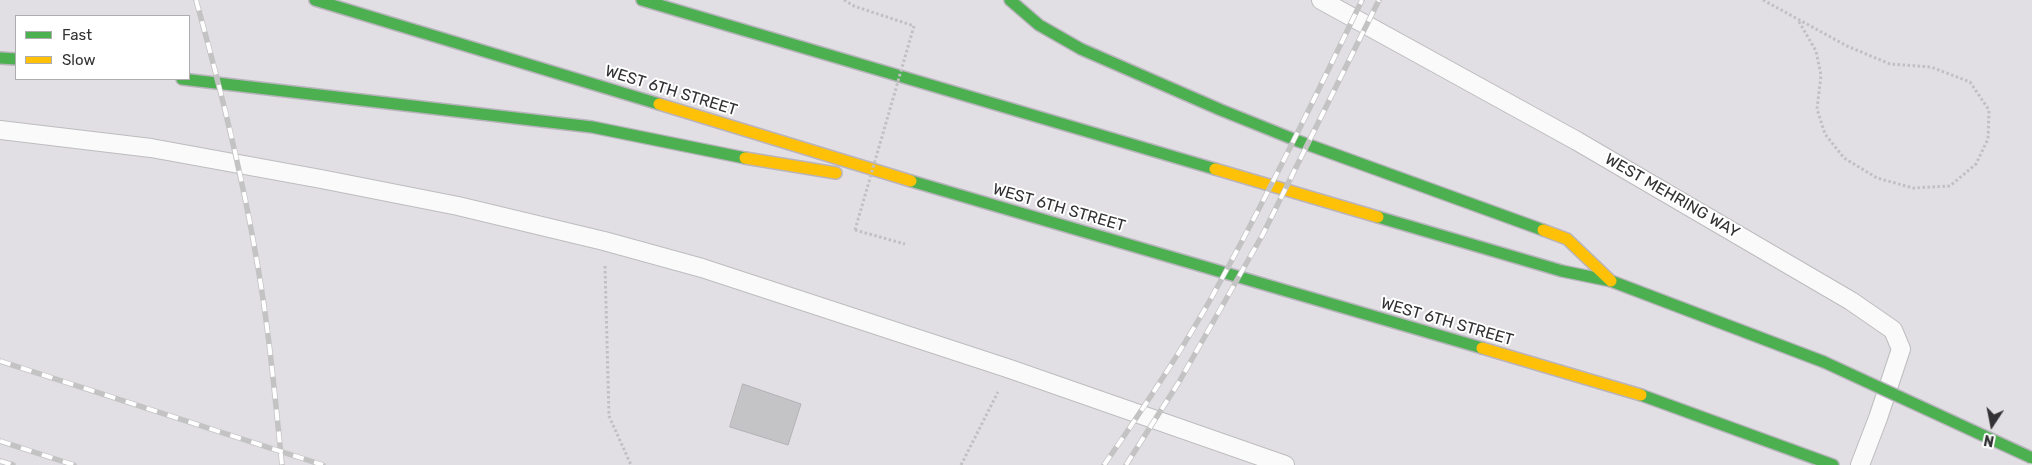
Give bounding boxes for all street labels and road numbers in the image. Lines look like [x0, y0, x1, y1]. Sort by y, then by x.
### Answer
street label: WEST 6TH STREET [603, 62, 739, 120]
street label: WEST MEHRING WAY [1601, 150, 1743, 242]
street label: WEST 6TH STREET [990, 180, 1128, 236]
street label: WEST 6TH STREET [1378, 294, 1516, 350]

